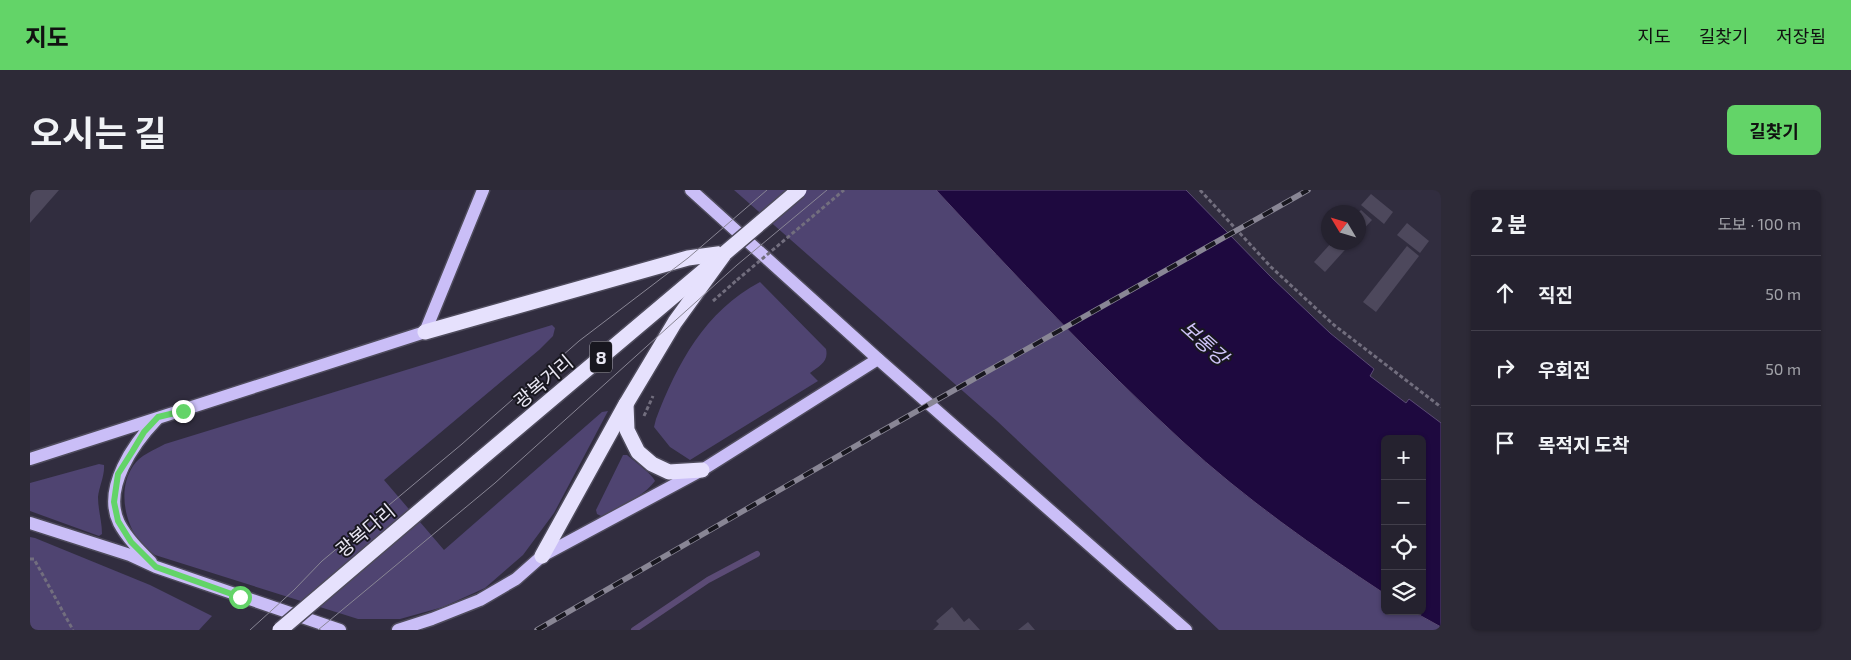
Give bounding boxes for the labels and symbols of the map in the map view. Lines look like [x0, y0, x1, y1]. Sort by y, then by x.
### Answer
north arrow [1321, 205, 1366, 250]
water label: 보통강 [1176, 315, 1235, 371]
road number: 8 [590, 342, 612, 372]
street label: 광복거리 [509, 350, 577, 412]
route end [172, 400, 195, 423]
street label: 광복다리 [331, 499, 399, 561]
route start [229, 586, 252, 609]

